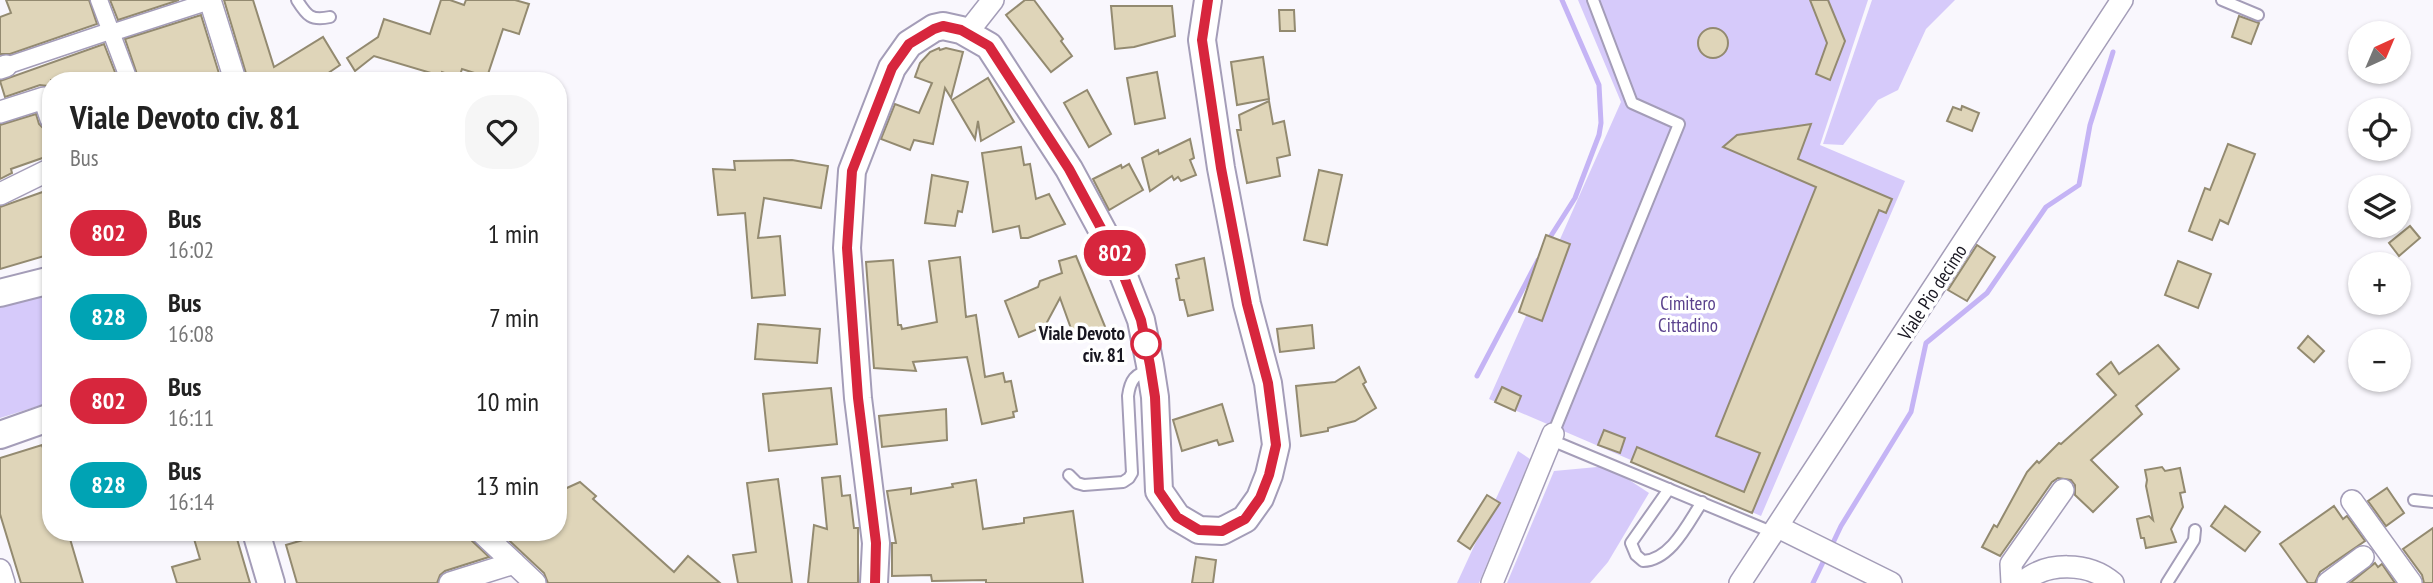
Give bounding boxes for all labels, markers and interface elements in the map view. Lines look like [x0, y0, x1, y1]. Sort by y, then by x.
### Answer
north arrow [2348, 21, 2412, 84]
map controls [2348, 21, 2411, 392]
text: Viale Devoto civ. 81 [70, 95, 300, 138]
button: heart [465, 95, 539, 169]
button: locate [2348, 98, 2411, 161]
text: Bus [70, 143, 99, 172]
button: layers [2348, 175, 2411, 238]
text: Bus [168, 202, 201, 235]
text: 802 [91, 217, 126, 248]
text: 1 min [488, 217, 539, 250]
line badge: 802 [1075, 230, 1155, 276]
text: 16:02 [168, 235, 214, 264]
text: 802 [1098, 237, 1132, 268]
street label: Viale Pio decimo [1892, 240, 1972, 345]
button: + [2348, 252, 2411, 315]
text: Bus [168, 286, 201, 319]
park label: Cimitero Cittadino [1658, 291, 1718, 337]
text: 828 [91, 301, 126, 332]
text: 7 min [489, 301, 539, 334]
text: 16:08 [168, 319, 214, 348]
place label: Viale Devoto civ. 81 [1038, 321, 1125, 367]
marker: Viale Devoto civ. 81 [1131, 329, 1161, 359]
button: − [2348, 329, 2411, 392]
text: Bus [168, 370, 201, 403]
text: 802 [91, 385, 126, 416]
text: 10 min [476, 385, 539, 418]
text: 16:11 [168, 403, 214, 432]
text: Bus [168, 454, 201, 487]
text: 828 [91, 469, 126, 500]
text: 13 min [476, 469, 539, 502]
text: 16:14 [168, 487, 214, 516]

